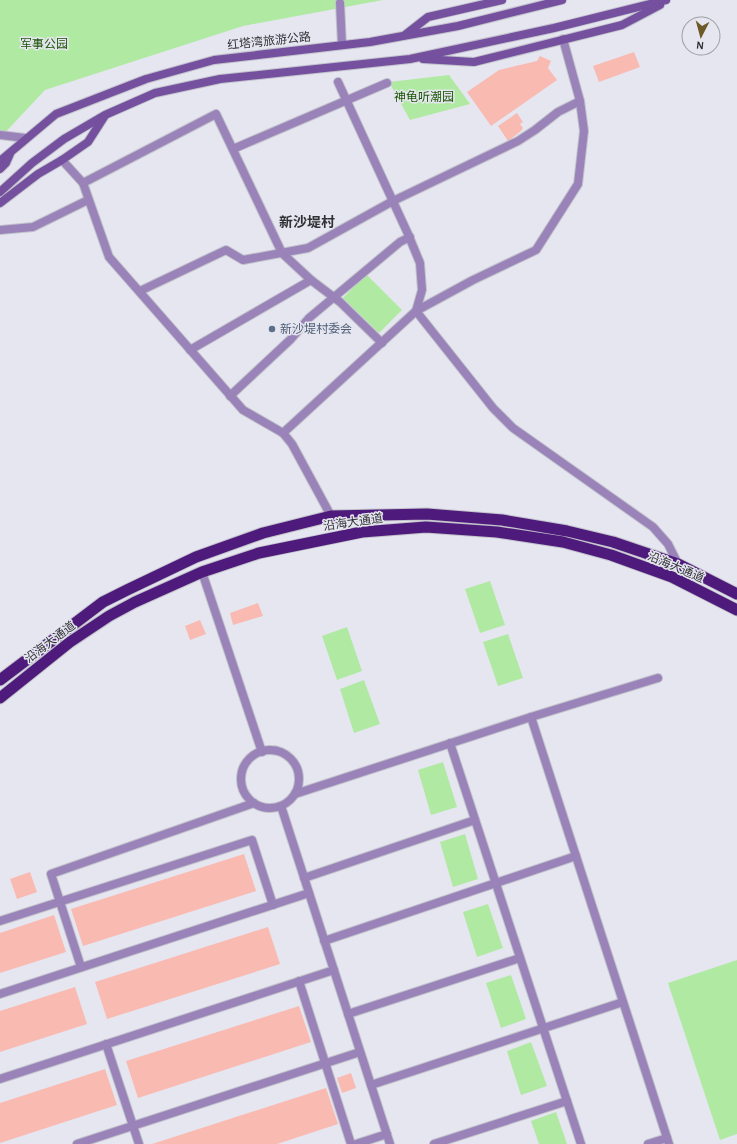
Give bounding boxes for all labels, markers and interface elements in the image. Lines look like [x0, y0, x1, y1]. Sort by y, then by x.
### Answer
north arrow [681, 16, 721, 56]
street label: 红塔湾旅游公路 [226, 30, 311, 51]
park label: 军事公园 [20, 38, 68, 50]
text: N [696, 40, 704, 51]
park label: 神龟听潮园 [394, 90, 454, 103]
district label: 新沙堤村 [279, 214, 335, 230]
place label: 新沙堤村委会 [280, 322, 352, 335]
marker: 新沙堤村委会 [267, 324, 277, 334]
street label: 沿海大通道 [322, 511, 384, 532]
street label: 沿海大通道 [646, 549, 706, 584]
street label: 沿海大通道 [22, 618, 78, 665]

